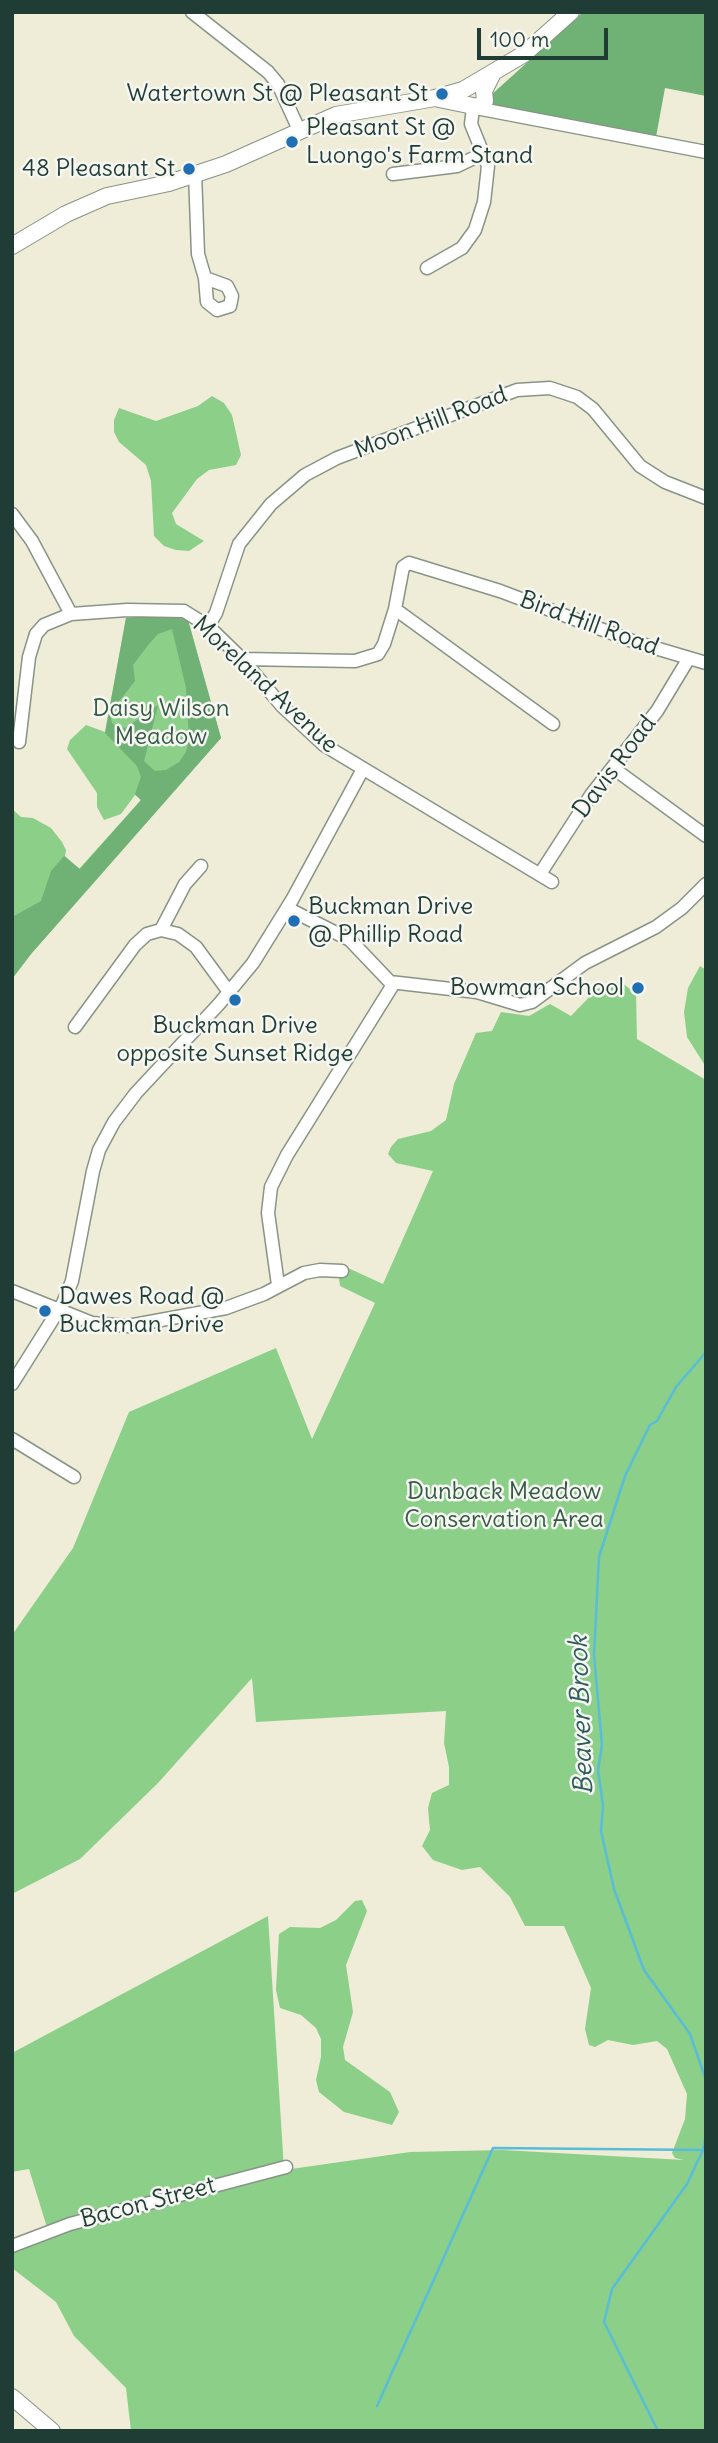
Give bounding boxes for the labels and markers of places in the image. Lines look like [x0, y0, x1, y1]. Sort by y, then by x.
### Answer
place label: Watertown St @ Pleasant St [127, 80, 428, 108]
marker: Watertown St @ Pleasant St [434, 86, 450, 102]
place label: Pleasant St @ Luongo's Farm Stand [306, 114, 533, 170]
marker: Pleasant St @ Luongo's Farm Stand [284, 134, 300, 150]
place label: 48 Pleasant St [22, 155, 175, 183]
marker: 48 Pleasant St [181, 161, 197, 177]
place label: Buckman Drive @ Phillip Road [308, 893, 473, 949]
marker: Buckman Drive @ Phillip Road [286, 913, 302, 929]
place label: Bowman School [450, 974, 624, 1002]
marker: Bowman School [630, 980, 646, 996]
marker: Buckman Drive opposite Sunset Ridge [227, 992, 243, 1008]
place label: Buckman Drive opposite Sunset Ridge [116, 1012, 354, 1068]
place label: Dawes Road @ Buckman Drive [59, 1283, 224, 1339]
marker: Dawes Road @ Buckman Drive [37, 1303, 53, 1319]

